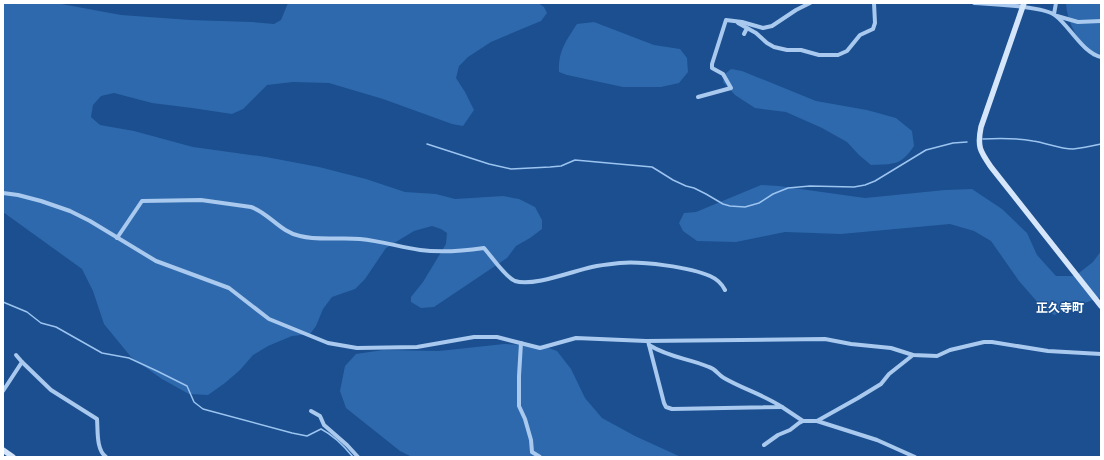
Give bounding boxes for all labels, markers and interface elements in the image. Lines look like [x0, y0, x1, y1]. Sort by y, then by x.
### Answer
district label: 正久寺町 [1036, 301, 1084, 315]

